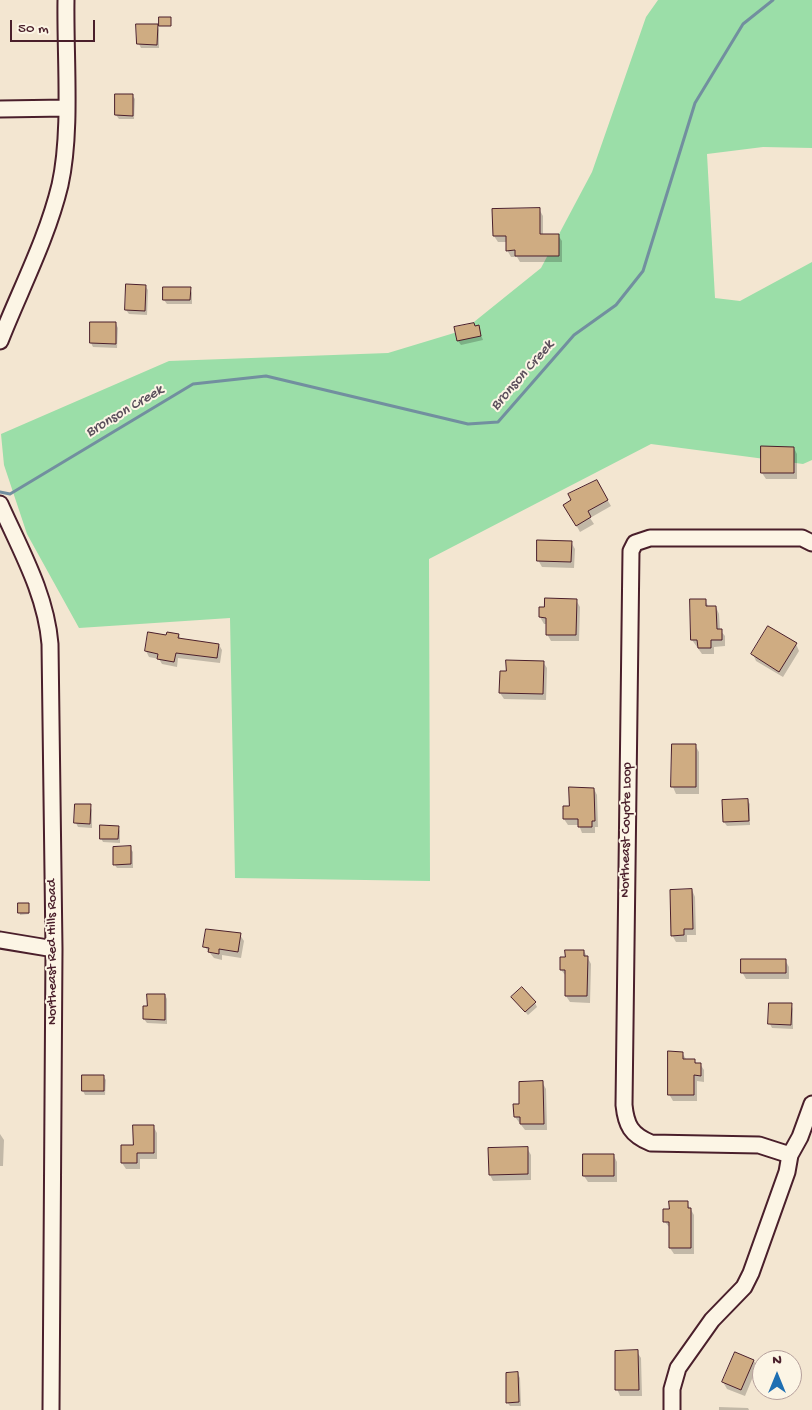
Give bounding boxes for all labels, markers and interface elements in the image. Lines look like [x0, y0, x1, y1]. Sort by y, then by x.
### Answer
scale bar [12, 10, 98, 42]
text: 50 m [18, 20, 49, 38]
water label: Bronson Creek [488, 337, 558, 415]
water label: Bronson Creek [83, 382, 167, 442]
street label: Northeast Coyote Loop [617, 762, 637, 898]
street label: Northeast Red Hills Road [45, 879, 61, 1025]
north arrow [752, 1350, 802, 1400]
text: N [772, 1352, 782, 1369]

